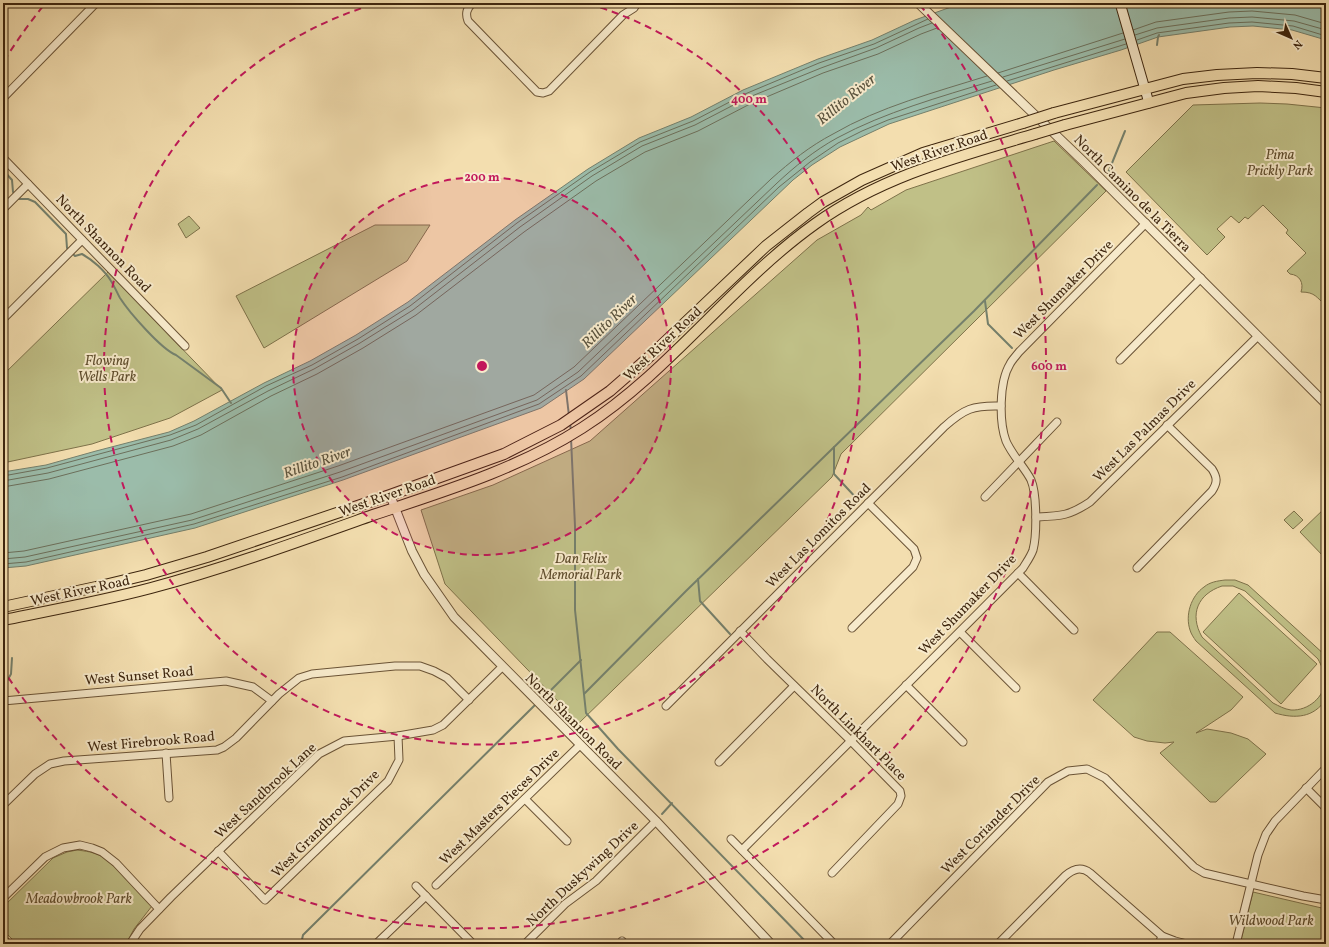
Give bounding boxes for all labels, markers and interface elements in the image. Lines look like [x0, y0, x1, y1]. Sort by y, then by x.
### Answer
north arrow [1271, 18, 1311, 58]
text: N [1289, 36, 1305, 52]
water label: Rillito River [813, 70, 881, 130]
text: 400 m [731, 92, 767, 108]
street label: West River Road [889, 126, 991, 177]
street label: North Camino de la Tierra [1069, 131, 1195, 257]
park label: Pima Prickly Park [1247, 146, 1314, 181]
text: 200 m [464, 170, 500, 186]
street label: North Shannon Road [51, 191, 155, 297]
street label: West Shumaker Drive [1010, 236, 1118, 344]
water label: Rillito River [577, 290, 643, 354]
street label: West River Road [620, 303, 707, 386]
park label: Flowing Wells Park [78, 352, 137, 387]
centre of rings [475, 359, 489, 373]
text: 600 m [1031, 359, 1067, 375]
street label: West Las Palmas Drive [1089, 375, 1201, 487]
water label: Rillito River [281, 442, 355, 485]
street label: West River Road [337, 471, 439, 522]
street label: West Las Lomitos Road [762, 479, 876, 593]
park label: Dan Felix Memorial Park [539, 550, 622, 585]
street label: West Shumaker Drive [915, 550, 1022, 660]
street label: West River Road [29, 572, 132, 611]
street label: West Sunset Road [84, 662, 194, 691]
street label: North Shannon Road [520, 669, 626, 775]
street label: North Linkhart Place [806, 681, 910, 786]
street label: West Firebrook Road [87, 727, 216, 758]
street label: West Sandbrook Lane [211, 739, 321, 843]
street label: West Masters Pieces Drive [436, 744, 565, 870]
street label: West Grandbrook Drive [268, 766, 384, 882]
street label: West Coriander Drive [937, 771, 1045, 879]
street label: North Duskywing Drive [523, 817, 643, 931]
park label: Meadowbrook Park [25, 890, 132, 909]
park label: Wildwood Park [1228, 912, 1314, 931]

